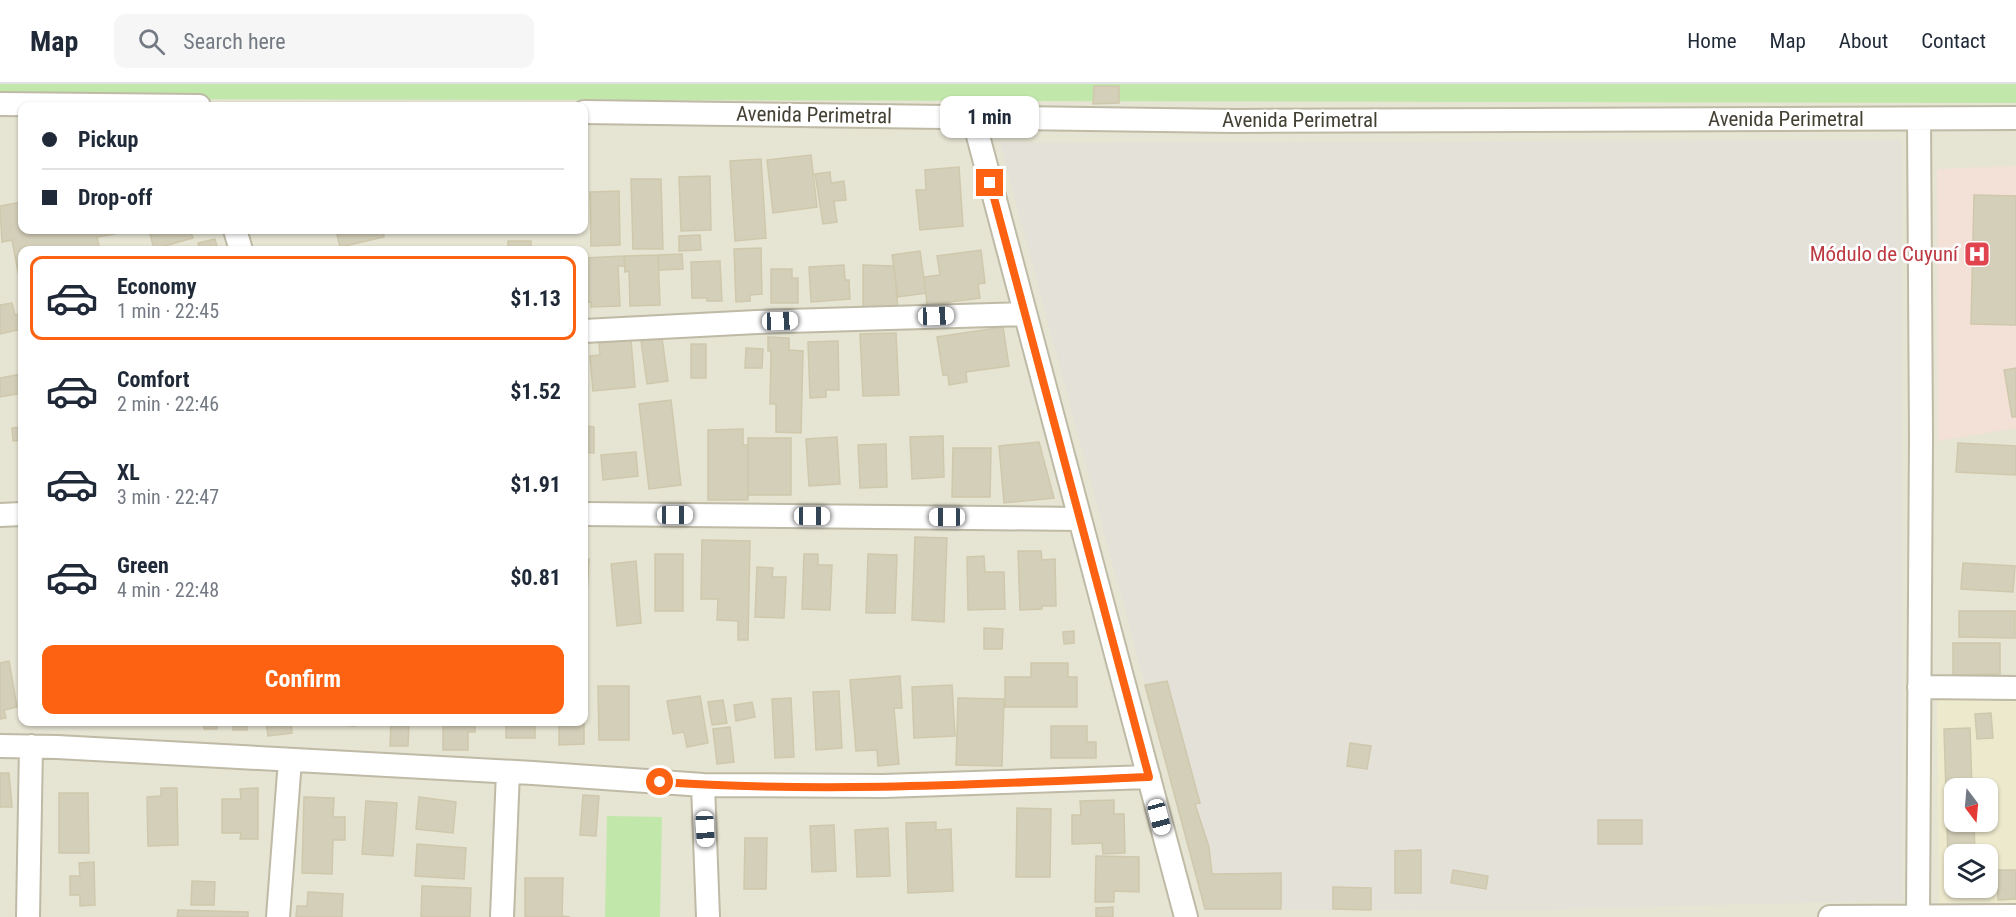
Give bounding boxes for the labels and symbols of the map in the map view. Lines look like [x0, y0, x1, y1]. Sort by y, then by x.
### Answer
callout: 1 min [940, 96, 1040, 138]
street label: Avenida Perimetral [736, 102, 892, 128]
street label: Avenida Perimetral [1708, 107, 1864, 131]
street label: Avenida Perimetral [1222, 108, 1378, 132]
route end [976, 169, 1003, 196]
hospital icon: Módulo de Cuyuní [1962, 239, 1992, 269]
place label: Módulo de Cuyuní [1810, 242, 1959, 266]
car [918, 306, 954, 326]
car [762, 311, 798, 331]
car [657, 506, 693, 524]
car [794, 507, 830, 525]
car [929, 508, 965, 526]
route start [646, 768, 673, 795]
north arrow [1944, 778, 1998, 832]
car [1146, 797, 1172, 837]
car [695, 811, 715, 847]

